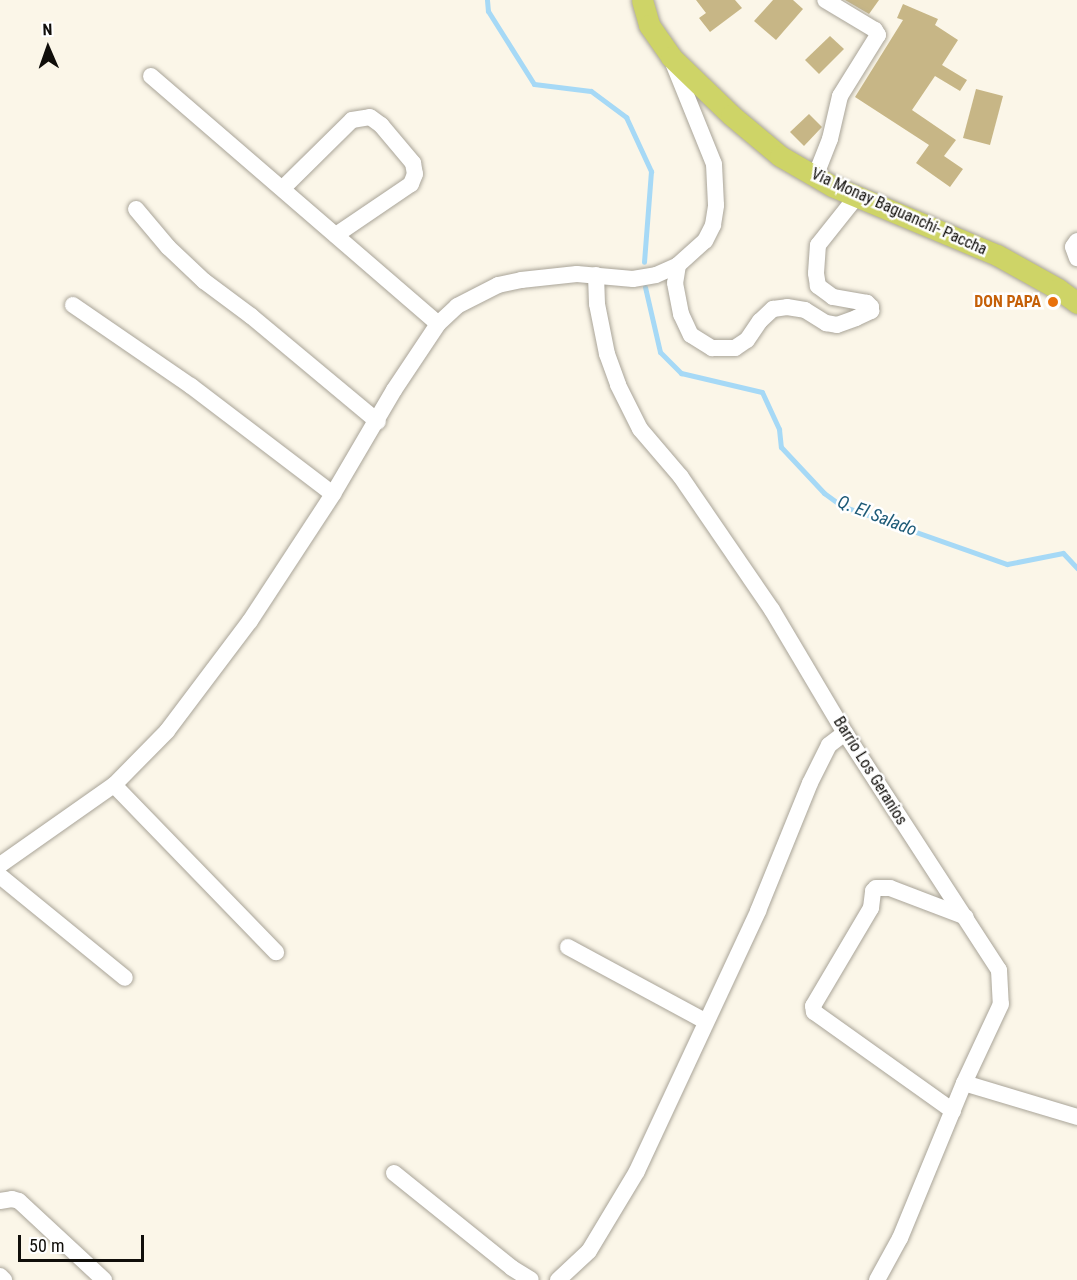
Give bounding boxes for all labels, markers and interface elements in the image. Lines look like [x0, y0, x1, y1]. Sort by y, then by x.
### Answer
north arrow [18, 18, 78, 78]
text: N [42, 20, 53, 39]
street label: Via Monay Baguanchi- Paccha [808, 165, 990, 259]
place label: DON PAPA [974, 292, 1041, 312]
marker: DON PAPA [1046, 295, 1060, 309]
water label: Q. El Salado [834, 491, 920, 541]
street label: Barrio Los Geranios [829, 713, 911, 829]
scale bar [21, 1223, 147, 1261]
text: 50 m [29, 1235, 64, 1256]

